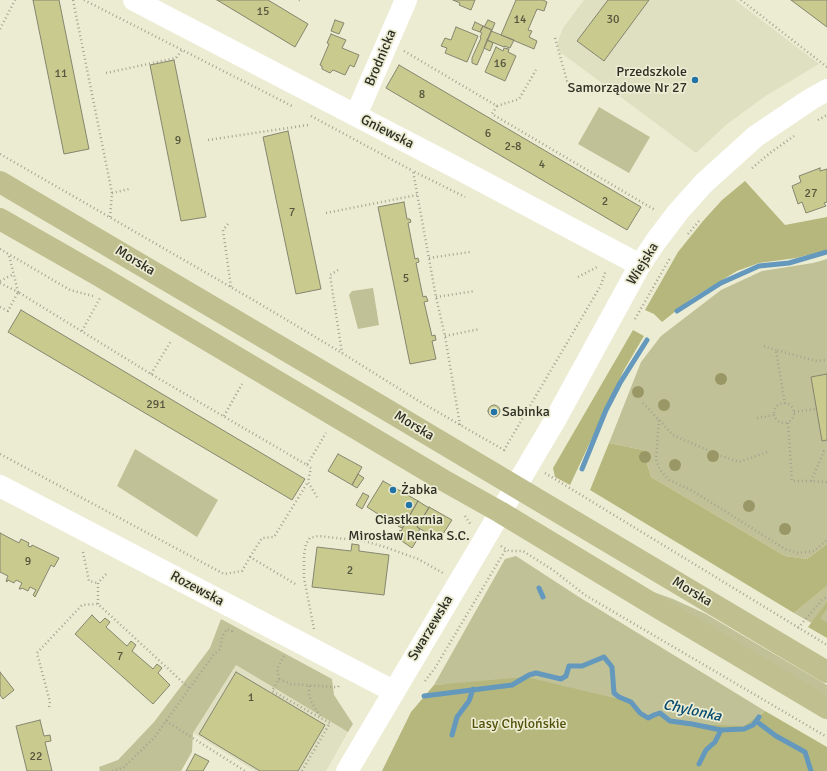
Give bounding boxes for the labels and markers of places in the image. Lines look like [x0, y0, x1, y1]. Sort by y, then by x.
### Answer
place label: Przedszkole Samorządowe Nr 27 [568, 64, 687, 96]
marker: Przedszkole Samorządowe Nr 27 [690, 75, 700, 85]
place label: Sabinka [502, 404, 550, 420]
marker: Sabinka [489, 407, 499, 417]
place label: Żabka [401, 482, 437, 498]
marker: Żabka [388, 485, 398, 495]
marker: Ciastkarnia Mirosław Renka S.C. [404, 500, 414, 510]
place label: Ciastkarnia Mirosław Renka S.C. [348, 512, 470, 544]

